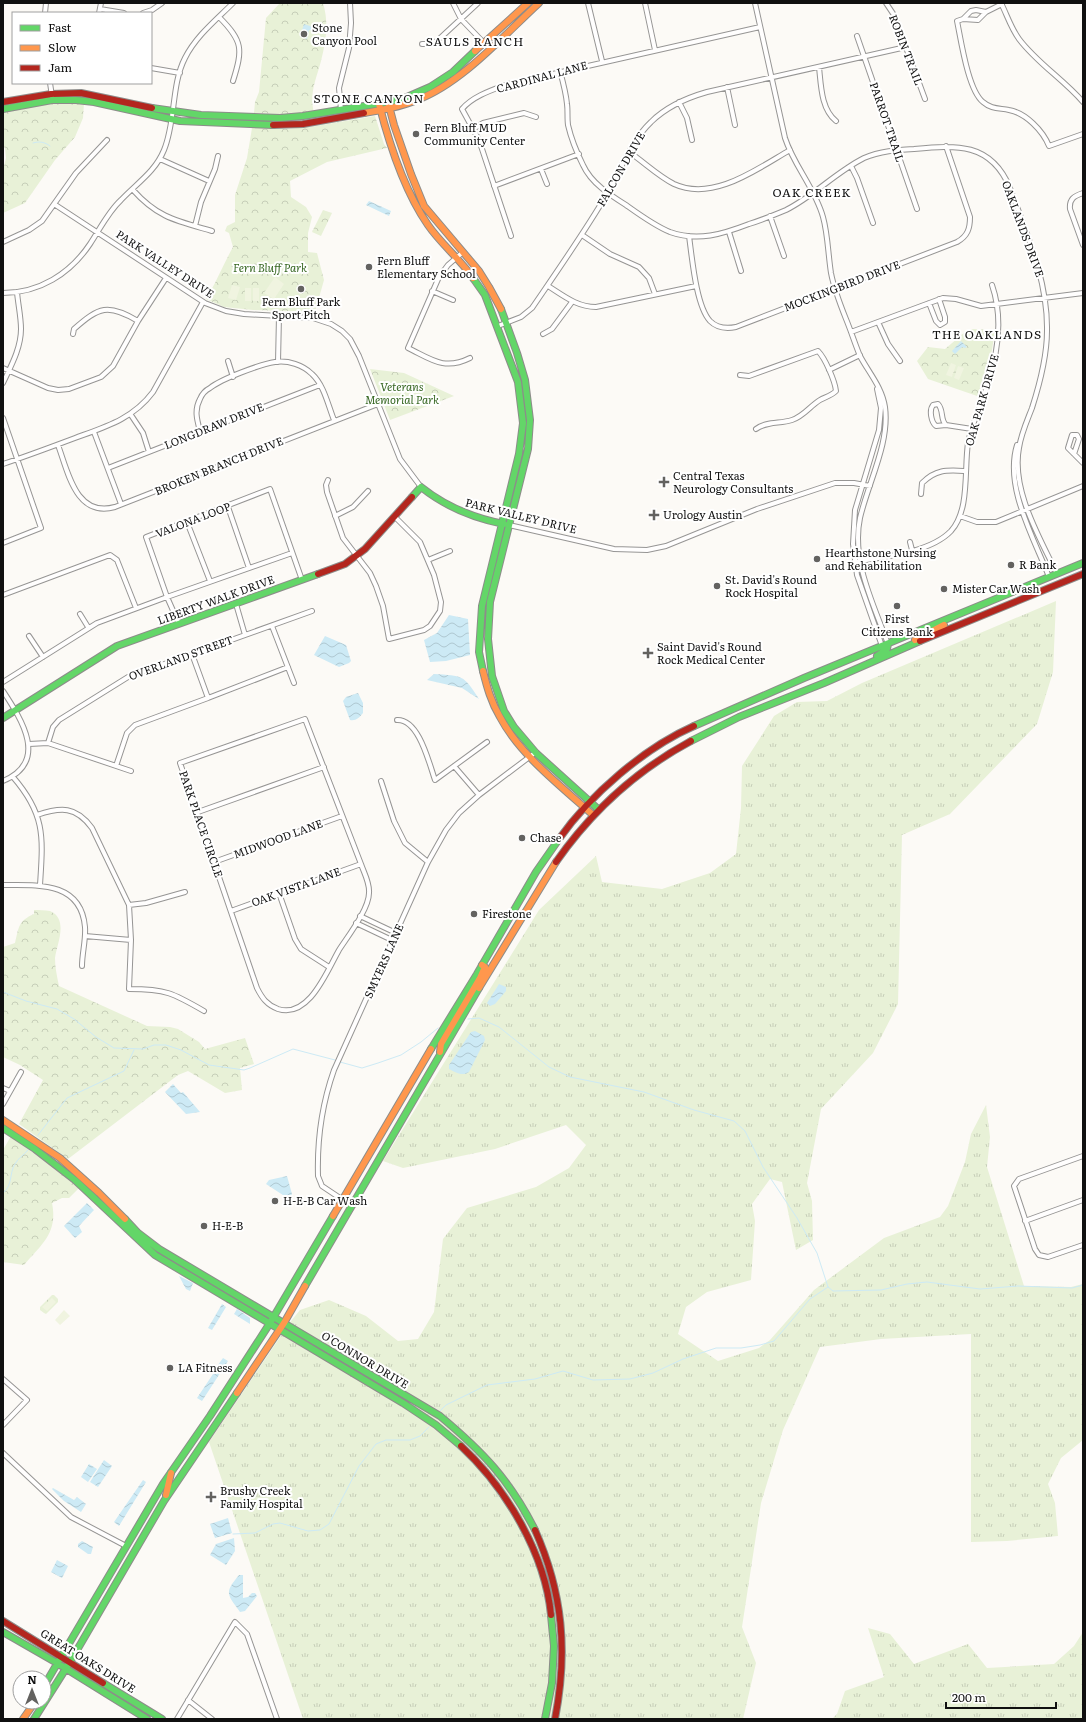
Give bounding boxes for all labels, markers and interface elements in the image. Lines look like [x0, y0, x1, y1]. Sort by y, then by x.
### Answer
legend [12, 12, 152, 84]
street label: ROBIN TRAIL [886, 12, 928, 87]
text: Fast [48, 18, 72, 36]
place label: Stone Canyon Pool [312, 19, 377, 48]
marker: Stone Canyon Pool [299, 29, 309, 39]
district label: SAULS RANCH [426, 32, 524, 50]
text: Slow [48, 38, 77, 56]
street label: CARDINAL LANE [494, 56, 589, 96]
text: Jam [48, 58, 73, 76]
street label: PARROT TRAIL [867, 80, 909, 164]
district label: STONE CANYON [314, 89, 424, 107]
place label: Fern Bluff MUD Community Center [424, 119, 526, 148]
street label: FALCON DRIVE [592, 128, 648, 209]
marker: Fern Bluff MUD Community Center [411, 129, 421, 139]
street label: OAKLANDS DRIVE [999, 178, 1049, 279]
district label: OAK CREEK [772, 183, 852, 201]
street label: PARK VALLEY DRIVE [113, 225, 218, 301]
place label: Fern Bluff Elementary School [377, 252, 476, 281]
street label: MOCKINGBIRD DRIVE [781, 255, 902, 315]
park label: Fern Bluff Park [233, 259, 307, 275]
marker: Fern Bluff Elementary School [364, 262, 374, 272]
marker: Fern Bluff Park Sport Pitch [296, 284, 306, 294]
place label: Fern Bluff Park Sport Pitch [262, 293, 341, 322]
district label: THE OAKLANDS [932, 325, 1042, 343]
street label: OAK PARK DRIVE [960, 352, 1002, 448]
park label: Veterans Memorial Park [365, 378, 439, 407]
street label: LONGDRAW DRIVE [161, 398, 266, 452]
street label: BROKEN BRANCH DRIVE [152, 432, 285, 498]
place label: Central Texas Neurology Consultants [673, 467, 793, 496]
marker: Central Texas Neurology Consultants [658, 476, 670, 488]
street label: PARK VALLEY DRIVE [464, 493, 579, 537]
street label: VALONA LOOP [153, 497, 233, 541]
place label: Urology Austin [663, 506, 743, 522]
marker: Urology Austin [648, 509, 660, 521]
place label: Hearthstone Nursing and Rehabilitation [825, 544, 937, 573]
marker: Hearthstone Nursing and Rehabilitation [812, 554, 822, 564]
place label: R Bank [1019, 556, 1057, 572]
marker: R Bank [1006, 560, 1016, 570]
street label: LIBERTY WALK DRIVE [155, 570, 276, 628]
place label: St. David's Round Rock Hospital [725, 571, 817, 600]
place label: Mister Car Wash [952, 580, 1040, 596]
marker: St. David's Round Rock Hospital [712, 581, 722, 591]
marker: Mister Car Wash [939, 584, 949, 594]
marker: First Citizens Bank [892, 601, 902, 611]
place label: First Citizens Bank [861, 610, 933, 639]
street label: OVERLAND STREET [126, 631, 235, 683]
place label: Saint David's Round Rock Medical Center [657, 638, 766, 667]
marker: Saint David's Round Rock Medical Center [642, 647, 654, 659]
street label: PARK PLACE CIRCLE [176, 768, 228, 879]
street label: MIDWOOD LANE [231, 814, 325, 862]
place label: Chase [530, 829, 562, 845]
marker: Chase [517, 833, 527, 843]
street label: OAK VISTA LANE [249, 862, 343, 910]
place label: Firestone [482, 905, 532, 921]
marker: Firestone [469, 909, 479, 919]
street label: SMYERS LANE [359, 921, 407, 1000]
place label: H-E-B Car Wash [283, 1192, 367, 1208]
marker: H-E-B Car Wash [270, 1196, 280, 1206]
place label: H-E-B [212, 1217, 243, 1233]
marker: H-E-B [199, 1221, 209, 1231]
street label: O'CONNOR DRIVE [319, 1327, 412, 1392]
place label: LA Fitness [178, 1359, 232, 1375]
marker: LA Fitness [165, 1363, 175, 1373]
place label: Brushy Creek Family Hospital [220, 1482, 303, 1511]
marker: Brushy Creek Family Hospital [205, 1491, 217, 1503]
street label: GREAT OAKS DRIVE [38, 1624, 139, 1696]
north arrow [12, 1670, 52, 1710]
text: N [27, 1671, 37, 1687]
scale bar [946, 1684, 1056, 1710]
text: 200 m [952, 1688, 986, 1706]

